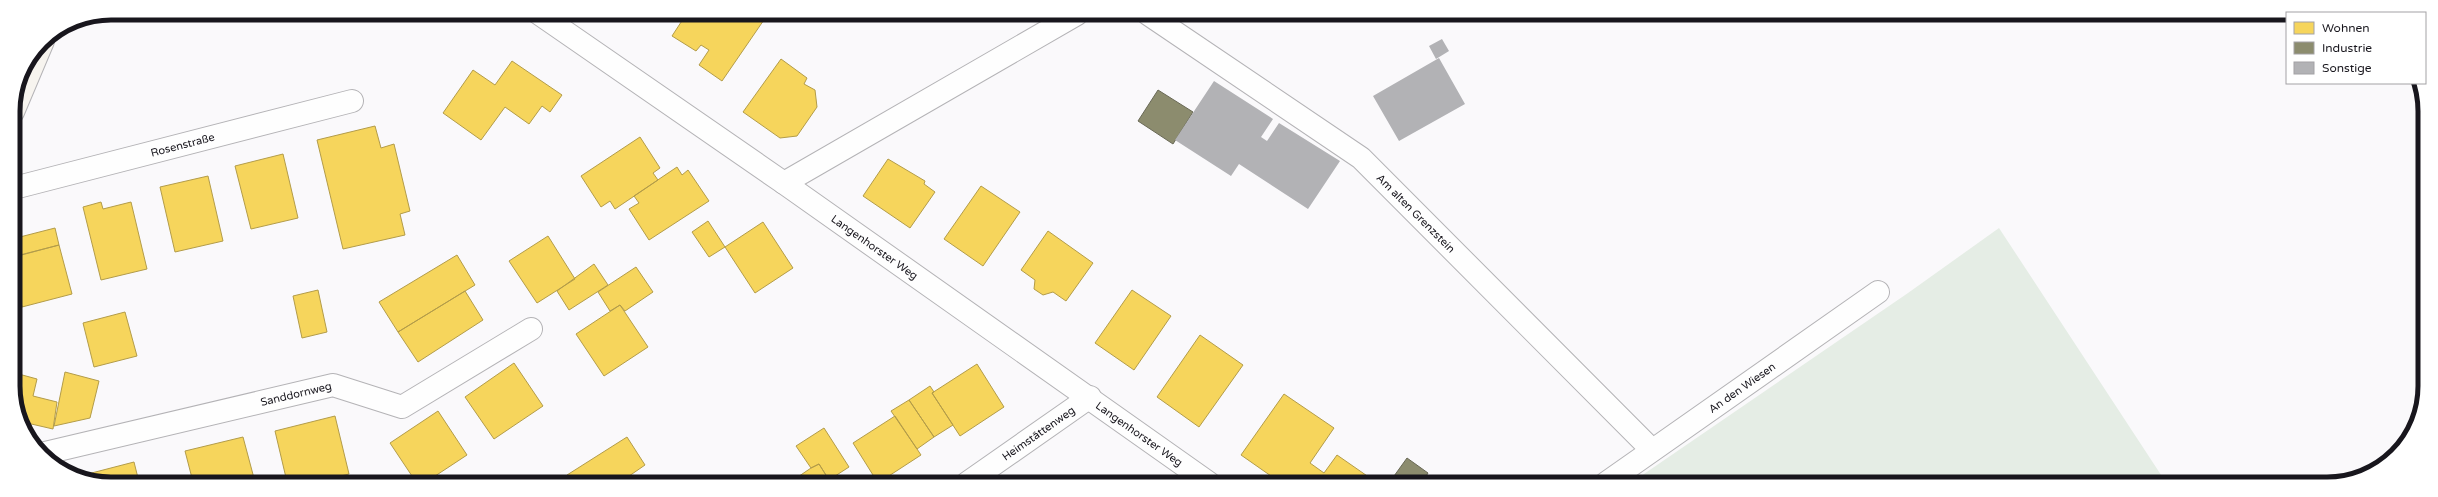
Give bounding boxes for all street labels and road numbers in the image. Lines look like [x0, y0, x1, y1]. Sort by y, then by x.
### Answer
street label: Rosenstraße [149, 131, 216, 160]
street label: Am alten Grenzstein [1374, 171, 1458, 256]
street label: Langenhorster Weg [828, 212, 920, 283]
street label: An den Wiesen [1706, 360, 1778, 416]
street label: Sanddornweg [259, 380, 333, 409]
street label: Langenhorster Weg [1093, 399, 1185, 469]
street label: Heimstättenweg [1000, 404, 1077, 463]

